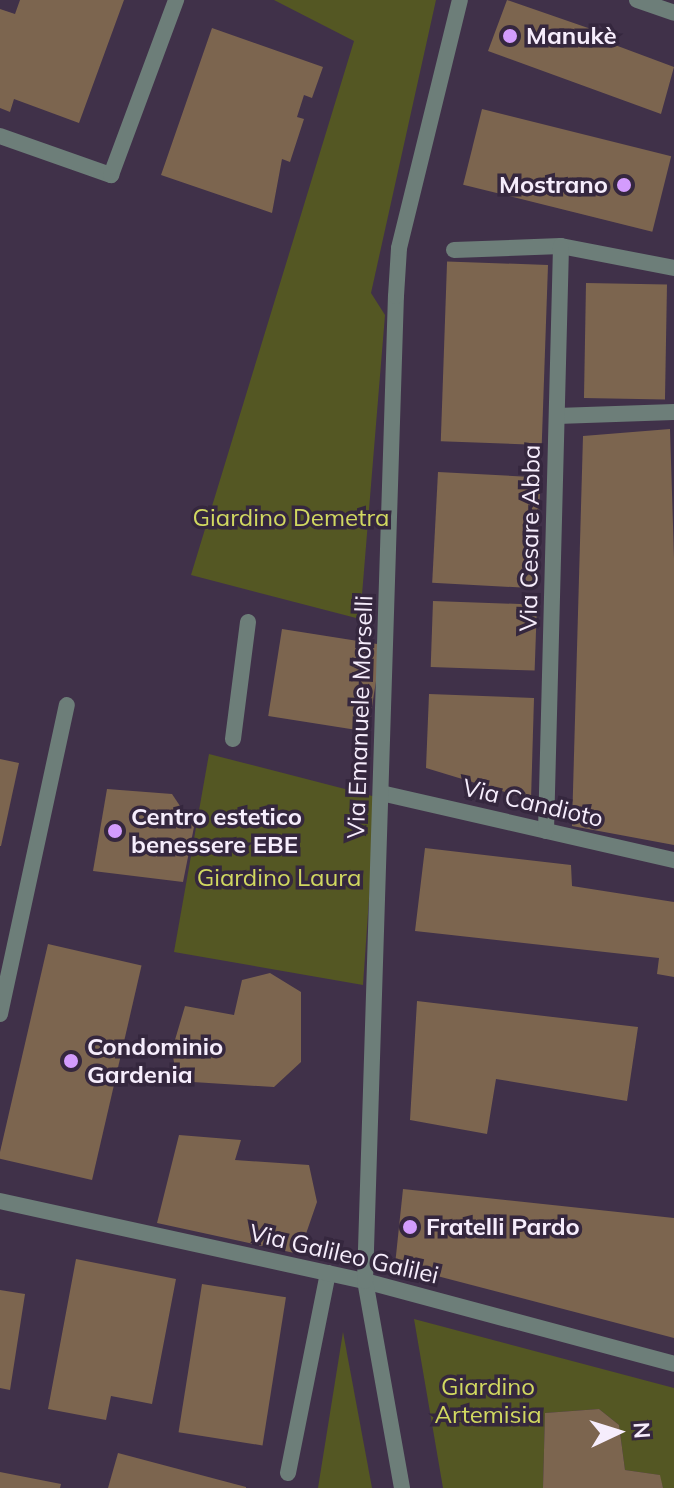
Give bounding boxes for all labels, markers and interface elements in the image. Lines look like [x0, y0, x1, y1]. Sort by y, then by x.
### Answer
place label: Manukè [526, 22, 617, 50]
marker: Manukè [501, 27, 519, 45]
place label: Mostrano [499, 171, 608, 199]
marker: Mostrano [615, 176, 633, 194]
street label: Via Cesare Abba [514, 444, 546, 632]
park label: Giardino Demetra [193, 504, 389, 532]
street label: Via Emanuele Morselli [341, 595, 379, 839]
street label: Via Candioto [460, 773, 606, 833]
place label: Centro estetico benessere EBE [131, 803, 302, 859]
marker: Centro estetico benessere EBE [106, 822, 124, 840]
park label: Giardino Laura [197, 864, 361, 892]
place label: Condominio Gardenia [87, 1033, 223, 1089]
marker: Condominio Gardenia [62, 1052, 80, 1070]
place label: Fratelli Pardo [426, 1213, 580, 1241]
street label: Via Galileo Galilei [247, 1218, 441, 1290]
marker: Fratelli Pardo [401, 1218, 419, 1236]
park label: Giardino Artemisia [434, 1373, 542, 1429]
north arrow [578, 1392, 658, 1472]
text: N [627, 1421, 656, 1440]

